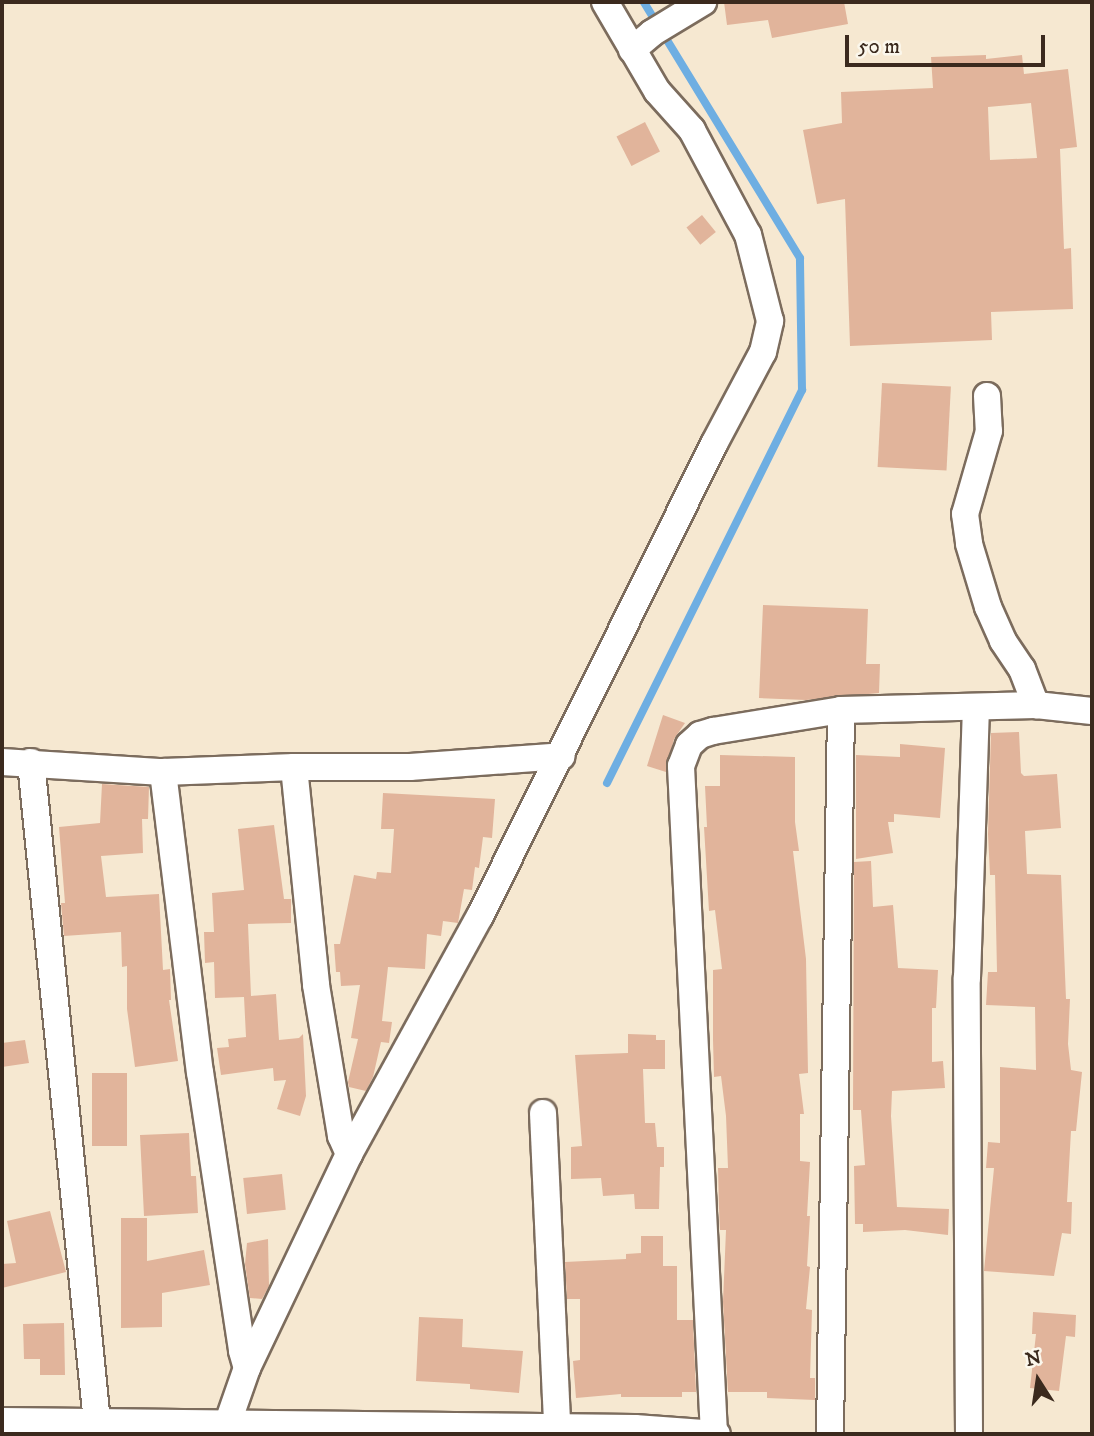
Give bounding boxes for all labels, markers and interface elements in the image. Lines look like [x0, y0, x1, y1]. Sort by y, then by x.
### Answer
scale bar [849, 21, 1048, 65]
text: 50 m [858, 34, 900, 60]
north arrow [1003, 1345, 1073, 1415]
text: N [1023, 1346, 1044, 1372]

